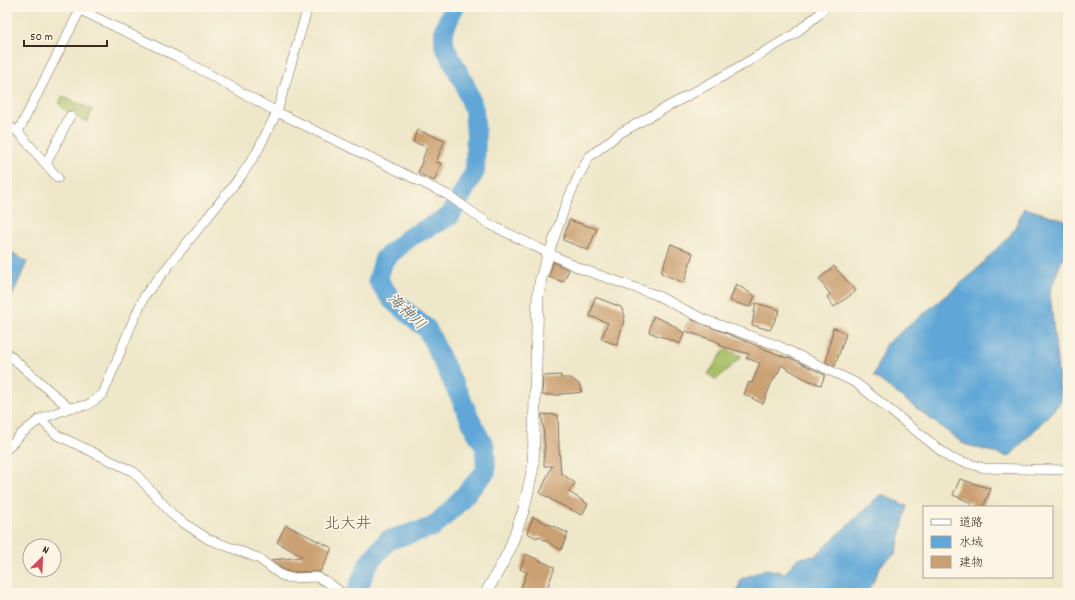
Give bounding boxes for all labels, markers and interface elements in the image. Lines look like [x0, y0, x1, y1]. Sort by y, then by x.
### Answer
scale bar [24, 22, 107, 48]
text: 50 m [30, 29, 53, 46]
water label: 海神川 [382, 289, 429, 336]
legend [923, 506, 1053, 578]
district label: 北大井 [324, 513, 372, 536]
text: 道路 [959, 515, 983, 532]
text: 水域 [959, 535, 983, 552]
north arrow [22, 538, 62, 578]
text: N [40, 542, 52, 559]
text: 建物 [959, 555, 983, 572]

